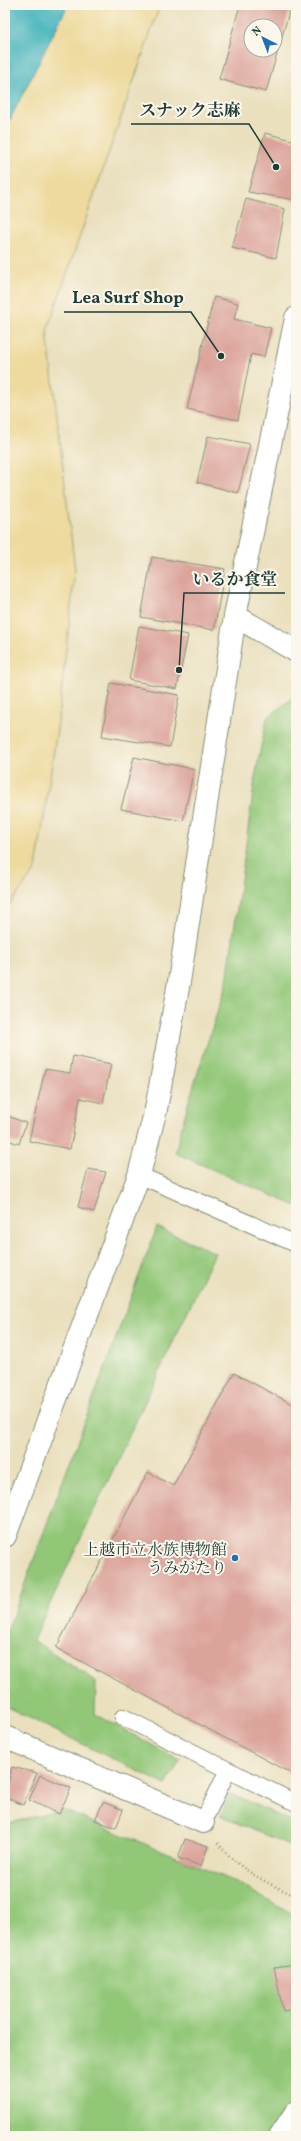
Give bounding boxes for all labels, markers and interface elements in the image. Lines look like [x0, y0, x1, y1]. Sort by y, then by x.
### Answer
north arrow [243, 18, 283, 58]
text: N [249, 23, 265, 40]
callout: スナック志麻 [131, 95, 249, 124]
text: スナック志麻 [139, 100, 241, 123]
callout: Lea Surf Shop [64, 283, 191, 312]
text: Lea Surf Shop [72, 287, 184, 310]
callout: いるか食堂 [184, 564, 285, 593]
text: いるか食堂 [193, 569, 278, 592]
place label: 上越市立水族博物館 うみがたり [83, 1540, 227, 1580]
marker: 上越市立水族博物館 うみがたり [230, 1553, 240, 1563]

